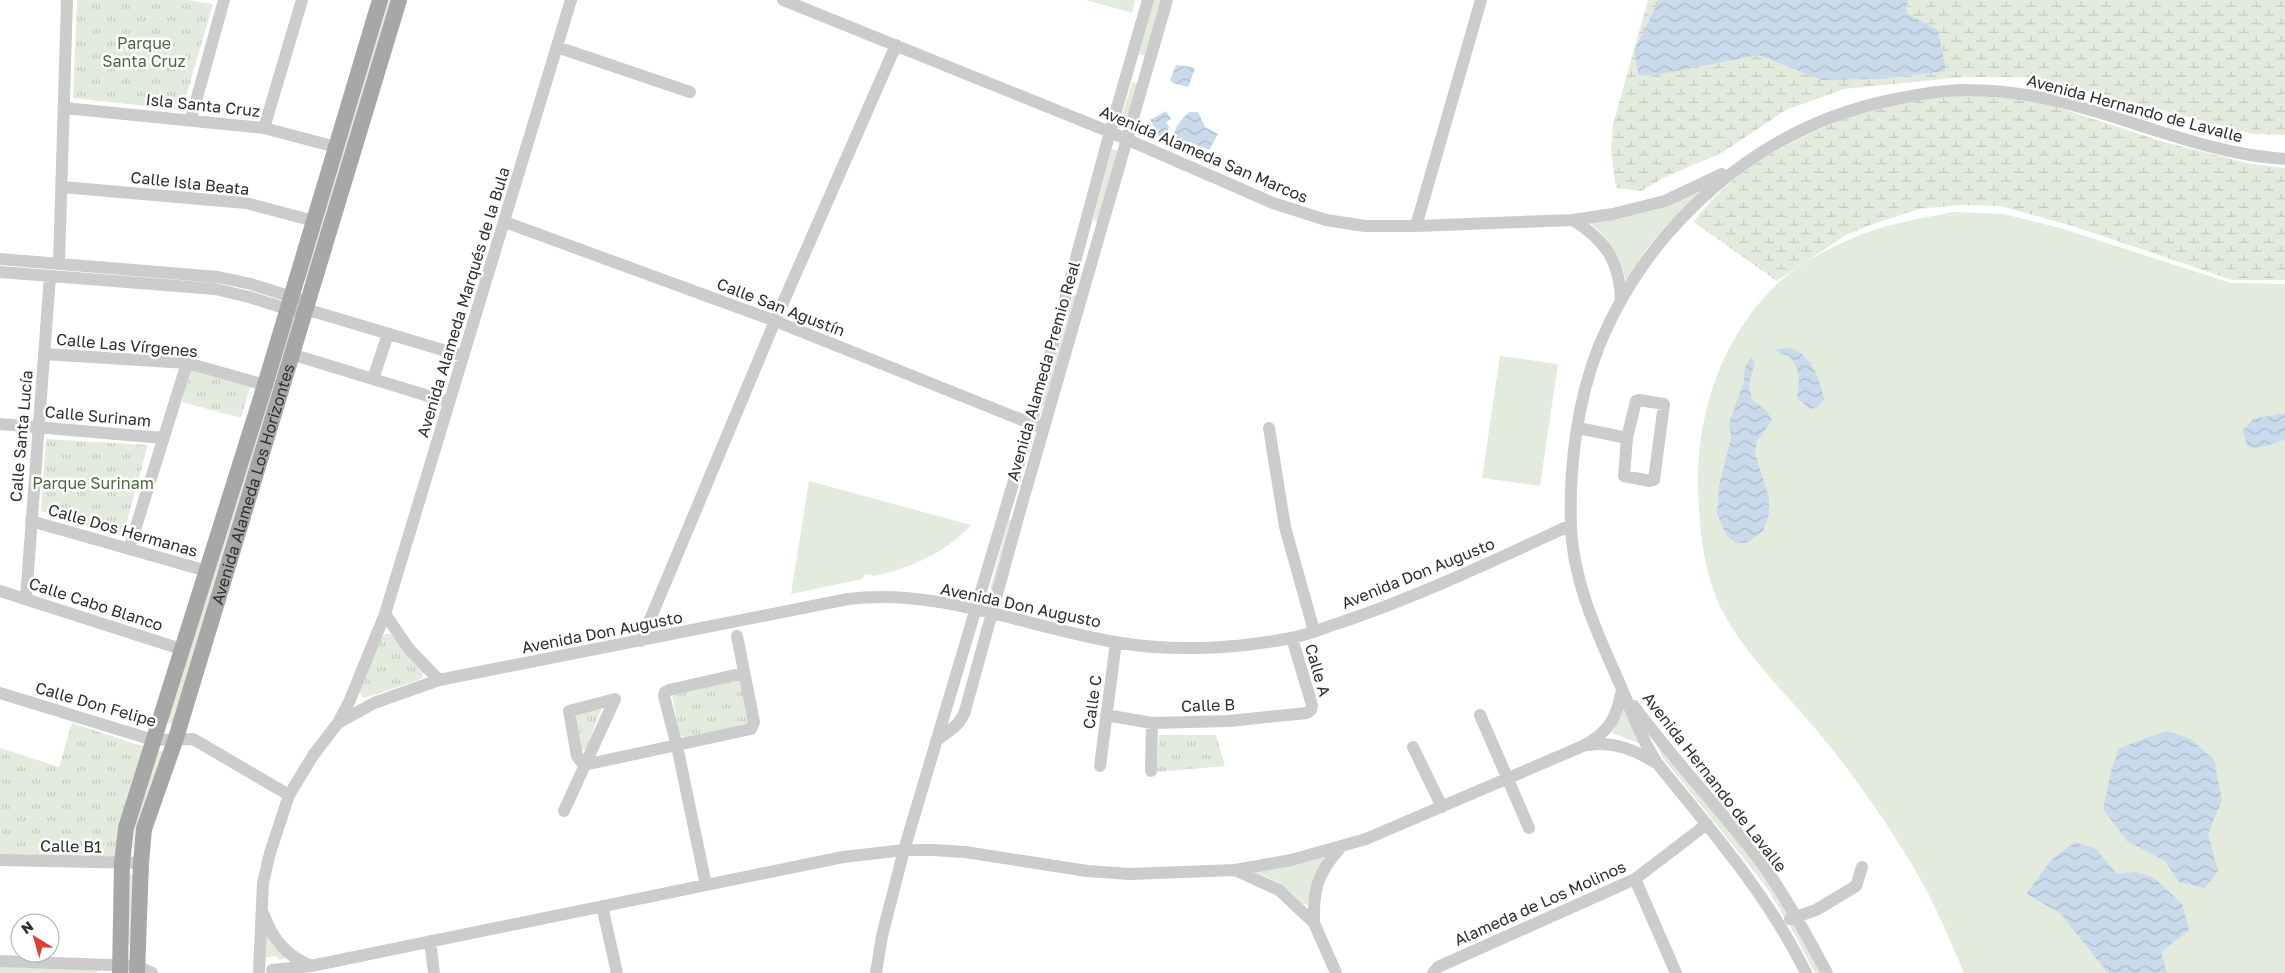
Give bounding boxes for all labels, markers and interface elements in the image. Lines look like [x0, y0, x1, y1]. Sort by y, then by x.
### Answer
park label: Parque Santa Cruz [102, 33, 186, 71]
street label: Avenida Hernando de Lavalle [2025, 70, 2245, 146]
street label: Isla Santa Cruz [145, 89, 261, 121]
street label: Avenida Alameda San Marcos [1097, 101, 1311, 207]
street label: Avenida Alameda Marqués de la Bula [412, 164, 514, 440]
street label: Calle Isla Beata [130, 167, 250, 199]
street label: Avenida Alameda Premio Real [1002, 259, 1084, 483]
street label: Calle San Agustín [714, 273, 848, 341]
street label: Calle Las Vírgenes [55, 329, 199, 361]
street label: Avenida Alameda Los Horizontes [207, 361, 299, 607]
street label: Calle Santa Lucía [5, 369, 37, 503]
street label: Calle Surinam [44, 401, 152, 431]
park label: Parque Surinam [32, 473, 154, 493]
street label: Calle Dos Hermanas [46, 499, 200, 561]
street label: Avenida Don Augusto [1338, 533, 1498, 613]
street label: Calle Cabo Blanco [26, 573, 166, 635]
street label: Avenida Don Augusto [939, 578, 1103, 632]
street label: Avenida Don Augusto [520, 607, 684, 657]
street label: Calle A [1301, 641, 1335, 699]
street label: Calle C [1078, 674, 1106, 730]
street label: Calle Don Felipe [33, 677, 159, 731]
street label: Avenida Hernando de Lavalle [1639, 688, 1791, 876]
street label: Calle B [1181, 694, 1235, 716]
street label: Calle B1 [40, 835, 102, 857]
street label: Alameda de Los Molinos [1451, 856, 1629, 950]
north arrow [10, 913, 60, 963]
text: N [18, 917, 36, 937]

